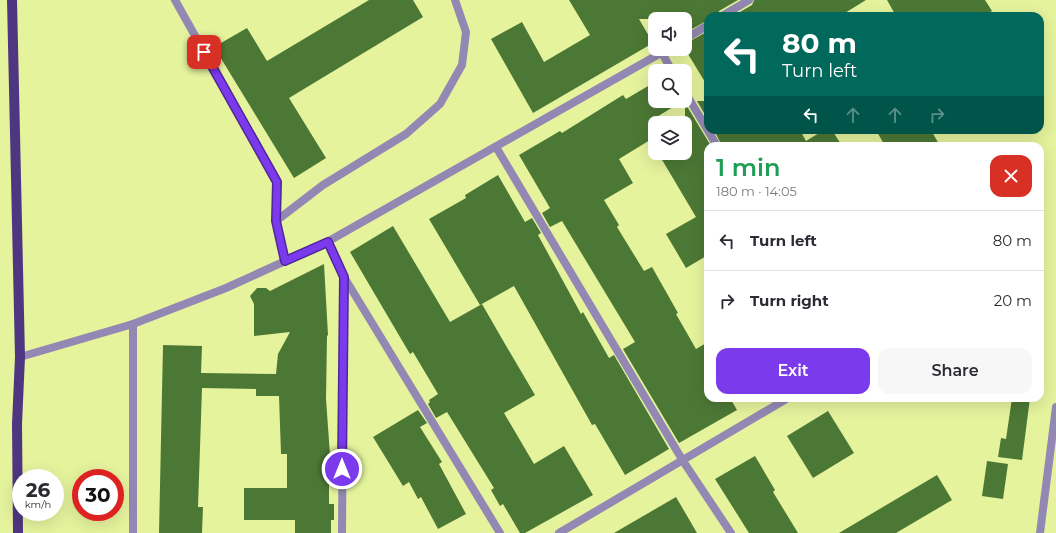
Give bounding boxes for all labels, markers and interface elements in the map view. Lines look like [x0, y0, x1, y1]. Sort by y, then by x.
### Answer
map controls [648, 12, 692, 160]
button: sound [648, 12, 692, 56]
text: 80 m [782, 26, 857, 60]
icon: left [716, 28, 768, 80]
pin [187, 35, 221, 69]
icon: arrive [193, 41, 215, 63]
text: Turn left [782, 60, 857, 82]
button: search [648, 64, 692, 108]
icon: left [800, 104, 822, 126]
icon: ahead [842, 104, 864, 126]
icon: ahead [884, 104, 906, 126]
icon: right [926, 104, 948, 126]
button: layers [648, 116, 692, 160]
text: 1 min [716, 153, 780, 182]
button: close [990, 155, 1032, 197]
text: 180 m · 14:05 [716, 183, 797, 199]
icon: left [716, 230, 738, 252]
text: Turn left [750, 231, 817, 250]
text: 80 m [993, 231, 1032, 250]
icon: right [716, 290, 738, 312]
text: Turn right [750, 291, 829, 310]
text: 20 m [994, 291, 1032, 310]
button: Exit [716, 348, 870, 394]
button: Share [878, 348, 1032, 394]
position arrow [321, 448, 363, 490]
speed limit sign: 30 [72, 469, 124, 521]
text: 26 [26, 478, 50, 502]
text: km/h [25, 498, 51, 511]

